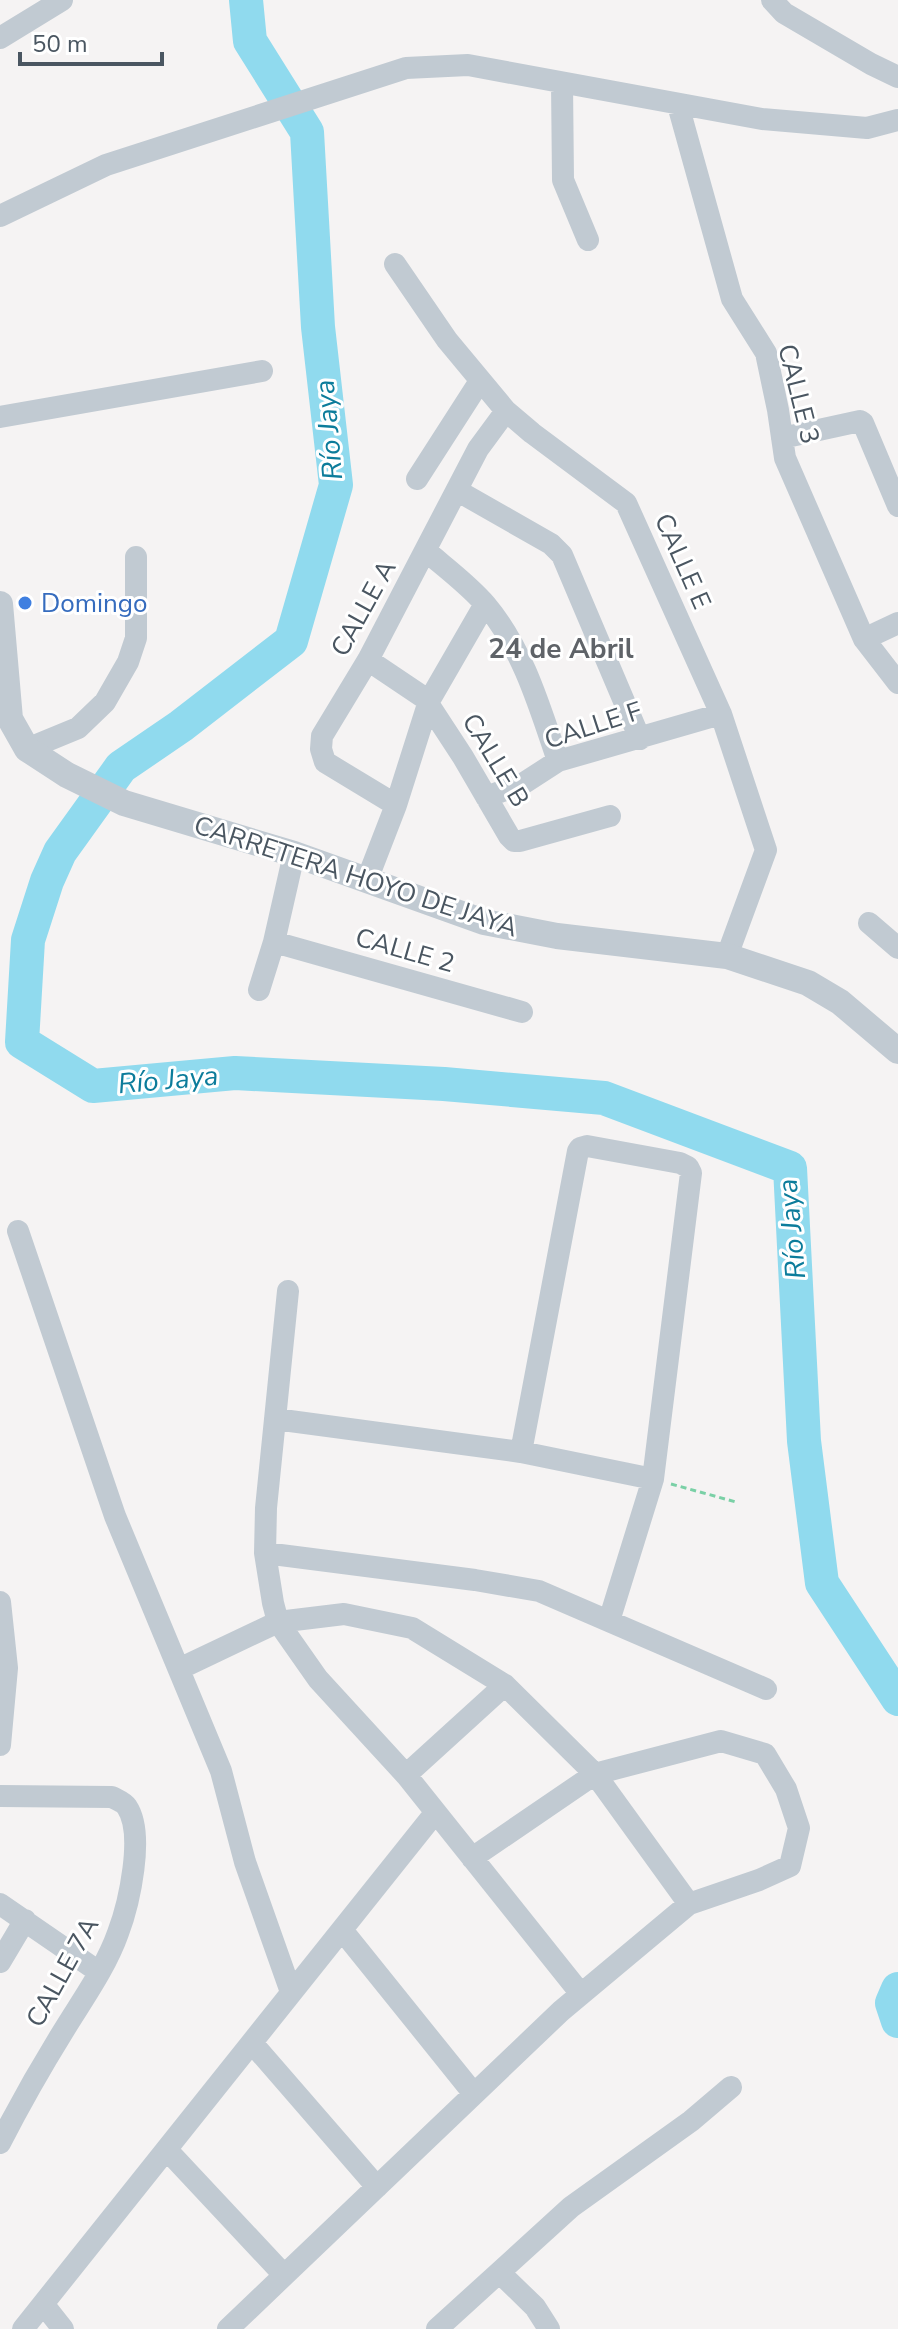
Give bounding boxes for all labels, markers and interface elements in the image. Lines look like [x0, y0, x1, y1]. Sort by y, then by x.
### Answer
scale bar [20, 16, 162, 66]
text: 50 m [32, 28, 88, 60]
street label: CALLE 3 [769, 341, 828, 448]
water label: Río Jaya [306, 378, 352, 482]
street label: CALLE E [646, 508, 719, 615]
street label: CALLE A [323, 554, 404, 663]
place label: Domingo [41, 586, 148, 621]
marker: Domingo [16, 594, 34, 612]
district label: 24 de Abril [488, 630, 634, 668]
street label: CALLE F [540, 693, 646, 758]
street label: CALLE B [454, 707, 537, 814]
street label: CARRETERA HOYO DE JAYA [190, 808, 522, 945]
street label: CALLE 2 [351, 920, 459, 981]
water label: Río Jaya [116, 1057, 220, 1103]
water label: Río Jaya [769, 1177, 815, 1281]
street label: CALLE 7A [18, 1911, 107, 2033]

